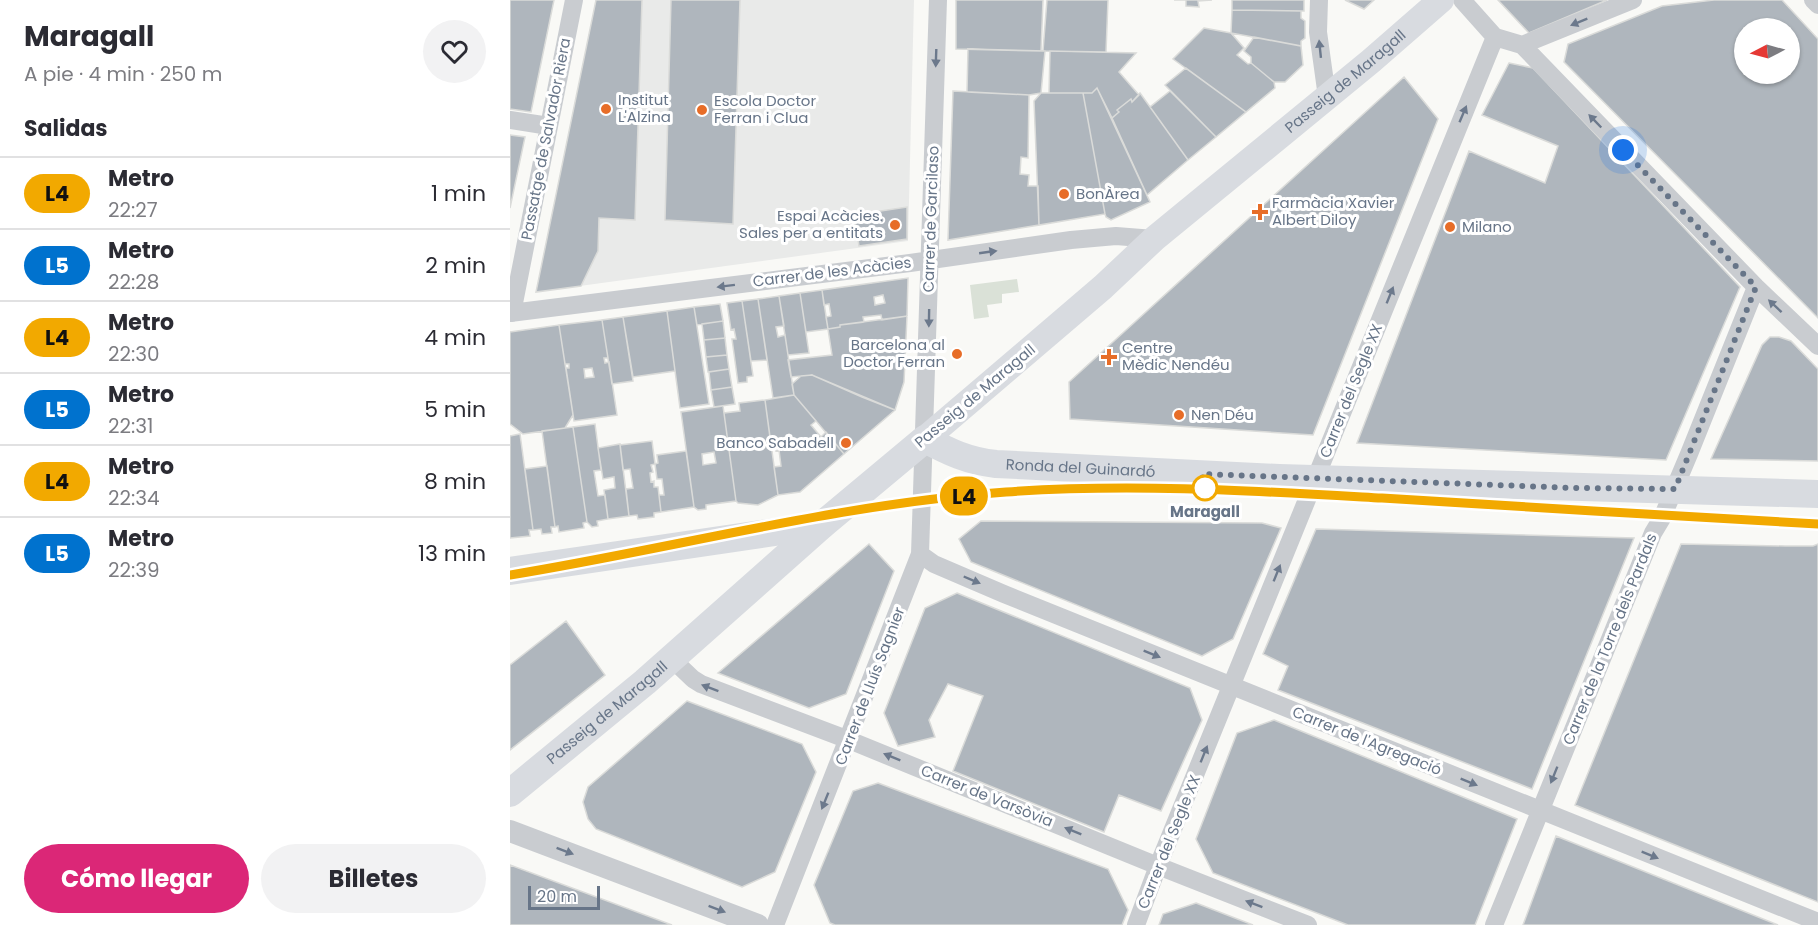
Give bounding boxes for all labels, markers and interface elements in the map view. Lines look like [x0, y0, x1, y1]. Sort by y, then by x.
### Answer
text: Maragall [24, 17, 154, 56]
one-way arrow [1569, 17, 1587, 27]
north arrow [1734, 18, 1800, 84]
map controls [1734, 18, 1800, 84]
button: heart [423, 20, 486, 83]
street label: Passeig de Maragall [1280, 24, 1410, 138]
street label: Passatge de Salvador Riera [516, 36, 575, 242]
one-way arrow [1315, 39, 1325, 58]
one-way arrow [931, 49, 940, 68]
text: A pie · 4 min · 250 m [24, 60, 222, 88]
place label: Institut L'Alzina [618, 89, 671, 127]
place label: Escola Doctor Ferran i Clua [714, 90, 816, 128]
marker: Institut L'Alzina [599, 102, 613, 116]
marker: Escola Doctor Ferran i Clua [695, 103, 709, 117]
one-way arrow [1458, 105, 1468, 123]
text: Salidas [24, 113, 108, 144]
one-way arrow [1589, 114, 1602, 129]
your location [1608, 135, 1638, 165]
street label: Carrer de Garcilaso [917, 145, 944, 293]
text: Metro [108, 163, 174, 194]
text: 1 min [431, 178, 486, 209]
text: L4 [45, 179, 69, 208]
place label: BonÀrea [1076, 183, 1140, 204]
marker: BonÀrea [1057, 187, 1071, 201]
place label: Farmàcia Xavier Albert Diloy [1272, 192, 1395, 230]
text: 22:27 [108, 196, 158, 224]
place label: Espai Acàcies. Sales per a entitats [739, 205, 883, 243]
marker: Farmàcia Xavier Albert Diloy [1253, 205, 1267, 219]
place label: Milano [1462, 216, 1512, 237]
marker: Espai Acàcies. Sales per a entitats [888, 218, 902, 232]
marker: Milano [1443, 220, 1457, 234]
text: Metro [108, 235, 174, 266]
one-way arrow [978, 247, 997, 256]
text: 2 min [425, 250, 486, 281]
text: L5 [45, 251, 69, 280]
street label: Carrer de les Acàcies [752, 251, 912, 292]
text: 22:28 [108, 268, 159, 296]
one-way arrow [716, 281, 735, 291]
one-way arrow [1386, 286, 1395, 304]
one-way arrow [1769, 299, 1783, 313]
text: Metro [108, 307, 174, 338]
one-way arrow [924, 309, 933, 328]
street label: Carrer del Segle XX [1314, 321, 1387, 461]
text: 4 min [424, 322, 486, 353]
text: L4 [45, 323, 69, 352]
place label: Barcelona al Doctor Ferran [843, 334, 945, 372]
place label: Centre Mèdic Nendéu [1122, 337, 1230, 375]
street label: Passeig de Maragall [910, 339, 1039, 452]
text: 22:30 [108, 340, 160, 368]
marker: Barcelona al Doctor Ferran [950, 347, 964, 361]
marker: Centre Mèdic Nendéu [1100, 348, 1118, 366]
text: Metro [108, 379, 174, 410]
text: 5 min [424, 394, 486, 425]
text: L5 [45, 395, 69, 424]
place label: Nen Déu [1191, 404, 1254, 425]
marker: Nen Déu [1172, 408, 1186, 422]
text: 22:31 [108, 412, 153, 440]
place label: Banco Sabadell [716, 432, 834, 453]
marker: Banco Sabadell [839, 436, 853, 450]
text: Metro [108, 451, 174, 482]
street label: Ronda del Guinardó [1005, 453, 1156, 482]
text: 8 min [424, 466, 486, 497]
text: L4 [45, 467, 69, 496]
marker: Maragall [1192, 475, 1218, 501]
line badge: L4 [937, 476, 991, 516]
text: L4 [952, 482, 976, 511]
text: 22:34 [108, 484, 160, 512]
place label: Maragall [1170, 501, 1240, 522]
text: Metro [108, 523, 174, 554]
street label: Carrer de la Torre dels Pardals [1557, 530, 1662, 748]
text: 13 min [418, 538, 486, 569]
text: L5 [45, 539, 69, 568]
text: 22:39 [108, 556, 160, 584]
one-way arrow [1272, 563, 1282, 581]
one-way arrow [963, 575, 981, 585]
street label: Carrer de Lluís Sagnier [830, 603, 910, 768]
one-way arrow [1143, 650, 1161, 659]
street label: Passeig de Maragall [542, 656, 672, 769]
one-way arrow [701, 682, 719, 692]
street label: Carrer de l'Agregació [1289, 701, 1445, 780]
one-way arrow [1199, 744, 1209, 762]
one-way arrow [883, 752, 901, 761]
street label: Carrer de Varsòvia [918, 759, 1056, 832]
one-way arrow [1549, 766, 1558, 784]
street label: Carrer del Segle XX [1132, 772, 1205, 912]
one-way arrow [1460, 778, 1478, 788]
one-way arrow [820, 792, 830, 810]
one-way arrow [1063, 826, 1081, 836]
button: Cómo llegar [24, 844, 249, 913]
button: Billetes [261, 844, 486, 913]
one-way arrow [556, 847, 574, 857]
one-way arrow [1641, 851, 1659, 860]
scale bar [528, 883, 600, 910]
text: 20 m [537, 885, 577, 908]
one-way arrow [1244, 898, 1262, 908]
one-way arrow [708, 904, 726, 914]

